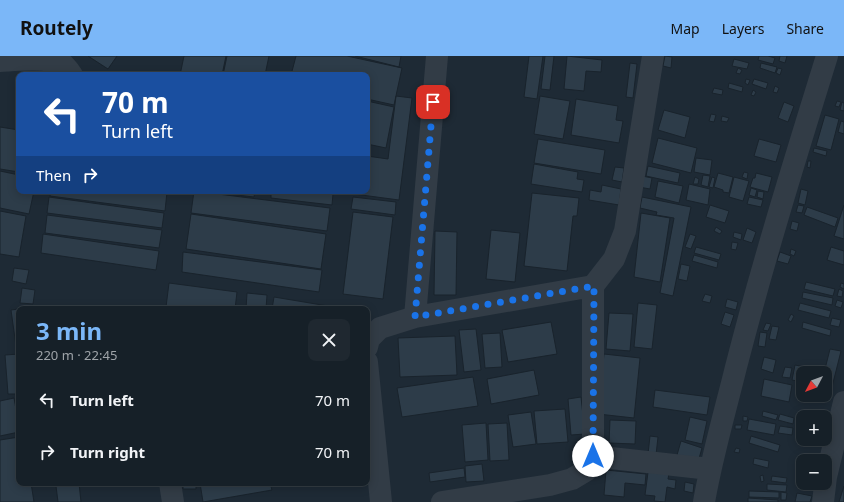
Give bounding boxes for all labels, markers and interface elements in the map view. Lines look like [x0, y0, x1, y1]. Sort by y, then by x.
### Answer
text: Routely [20, 15, 93, 41]
text: Map [671, 19, 700, 38]
text: Layers [722, 19, 764, 38]
text: Share [786, 19, 824, 38]
text: 70 m [102, 83, 169, 121]
pin [416, 85, 450, 119]
icon: left [36, 88, 88, 140]
icon: arrive [422, 91, 444, 113]
text: Turn left [102, 119, 173, 143]
icon: right [79, 164, 101, 186]
text: Then [36, 165, 71, 185]
text: 3 min [36, 314, 102, 347]
button: close [308, 319, 350, 361]
text: 220 m · 22:45 [36, 346, 117, 364]
north arrow [796, 366, 832, 402]
map controls [796, 366, 832, 490]
icon: left [36, 389, 58, 411]
text: Turn left [70, 390, 134, 410]
text: 70 m [315, 390, 350, 410]
button: + [796, 410, 832, 446]
position arrow [572, 435, 614, 477]
icon: right [36, 441, 58, 463]
text: Turn right [70, 442, 145, 462]
text: 70 m [315, 442, 350, 462]
button: − [796, 454, 832, 490]

